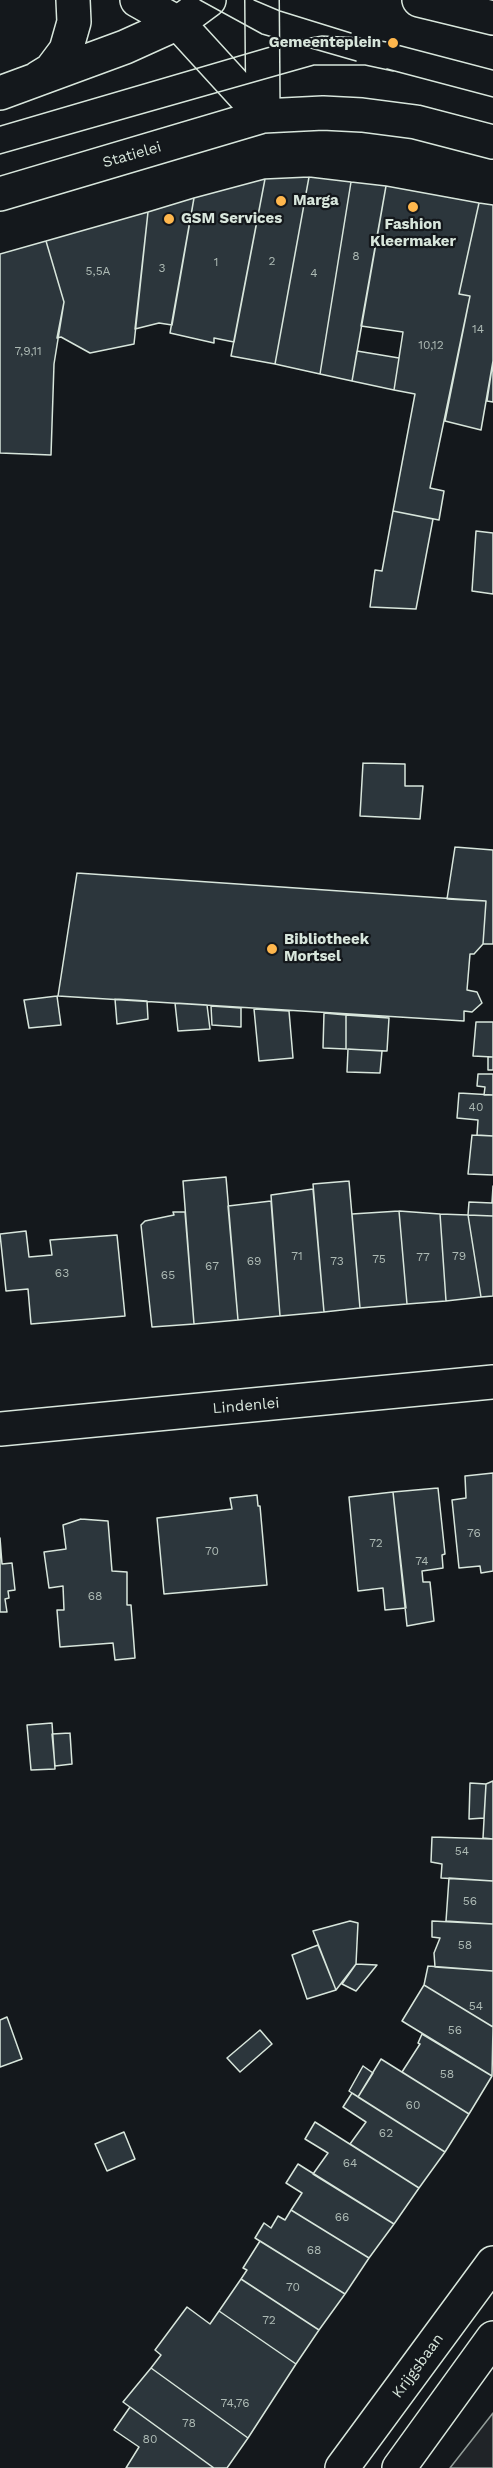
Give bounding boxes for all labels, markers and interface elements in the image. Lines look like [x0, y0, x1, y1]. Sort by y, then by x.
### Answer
place label: Gemeenteplein [269, 34, 381, 52]
marker: Gemeenteplein [386, 36, 400, 50]
street label: Statielei [101, 138, 163, 172]
place label: Marga [293, 192, 339, 210]
marker: Marga [274, 194, 288, 208]
marker: Fashion Kleermaker [406, 200, 420, 214]
place label: GSM Services [181, 210, 282, 228]
marker: GSM Services [162, 212, 176, 226]
place label: Fashion Kleermaker [370, 216, 456, 251]
house number: 8 [352, 249, 360, 263]
house number: 2 [269, 254, 275, 268]
house number: 1 [214, 255, 218, 269]
house number: 3 [159, 261, 165, 275]
house number: 5,5A [85, 264, 111, 278]
house number: 4 [310, 266, 318, 280]
house number: 14 [472, 322, 484, 336]
house number: 10,12 [418, 338, 444, 352]
house number: 7,9,11 [14, 344, 42, 358]
place label: Bibliotheek Mortsel [284, 931, 369, 966]
marker: Bibliotheek Mortsel [265, 942, 279, 956]
house number: 40 [469, 1100, 483, 1114]
house number: 71 [291, 1249, 303, 1263]
house number: 79 [452, 1249, 466, 1263]
house number: 77 [416, 1250, 430, 1264]
house number: 75 [372, 1252, 386, 1266]
house number: 69 [247, 1254, 261, 1268]
house number: 73 [330, 1254, 344, 1268]
house number: 67 [205, 1259, 219, 1273]
house number: 63 [55, 1266, 69, 1280]
house number: 65 [161, 1268, 175, 1282]
street label: Lindenlei [212, 1394, 280, 1418]
house number: 76 [467, 1526, 481, 1540]
house number: 72 [369, 1536, 383, 1550]
house number: 70 [205, 1544, 219, 1558]
house number: 74 [415, 1554, 429, 1568]
house number: 68 [88, 1589, 102, 1603]
house number: 54 [455, 1844, 469, 1858]
house number: 56 [463, 1894, 477, 1908]
house number: 58 [458, 1938, 472, 1952]
house number: 54 [469, 1999, 483, 2013]
house number: 56 [448, 2023, 462, 2037]
house number: 58 [440, 2067, 454, 2081]
house number: 60 [406, 2098, 420, 2112]
house number: 62 [379, 2126, 393, 2140]
house number: 64 [343, 2156, 357, 2170]
house number: 66 [335, 2210, 349, 2224]
house number: 68 [307, 2243, 321, 2257]
house number: 70 [286, 2280, 300, 2294]
house number: 72 [262, 2313, 276, 2327]
street label: Krijgsbaan [389, 2330, 447, 2402]
house number: 74,76 [220, 2396, 250, 2410]
house number: 78 [182, 2416, 196, 2430]
house number: 80 [143, 2432, 157, 2446]

